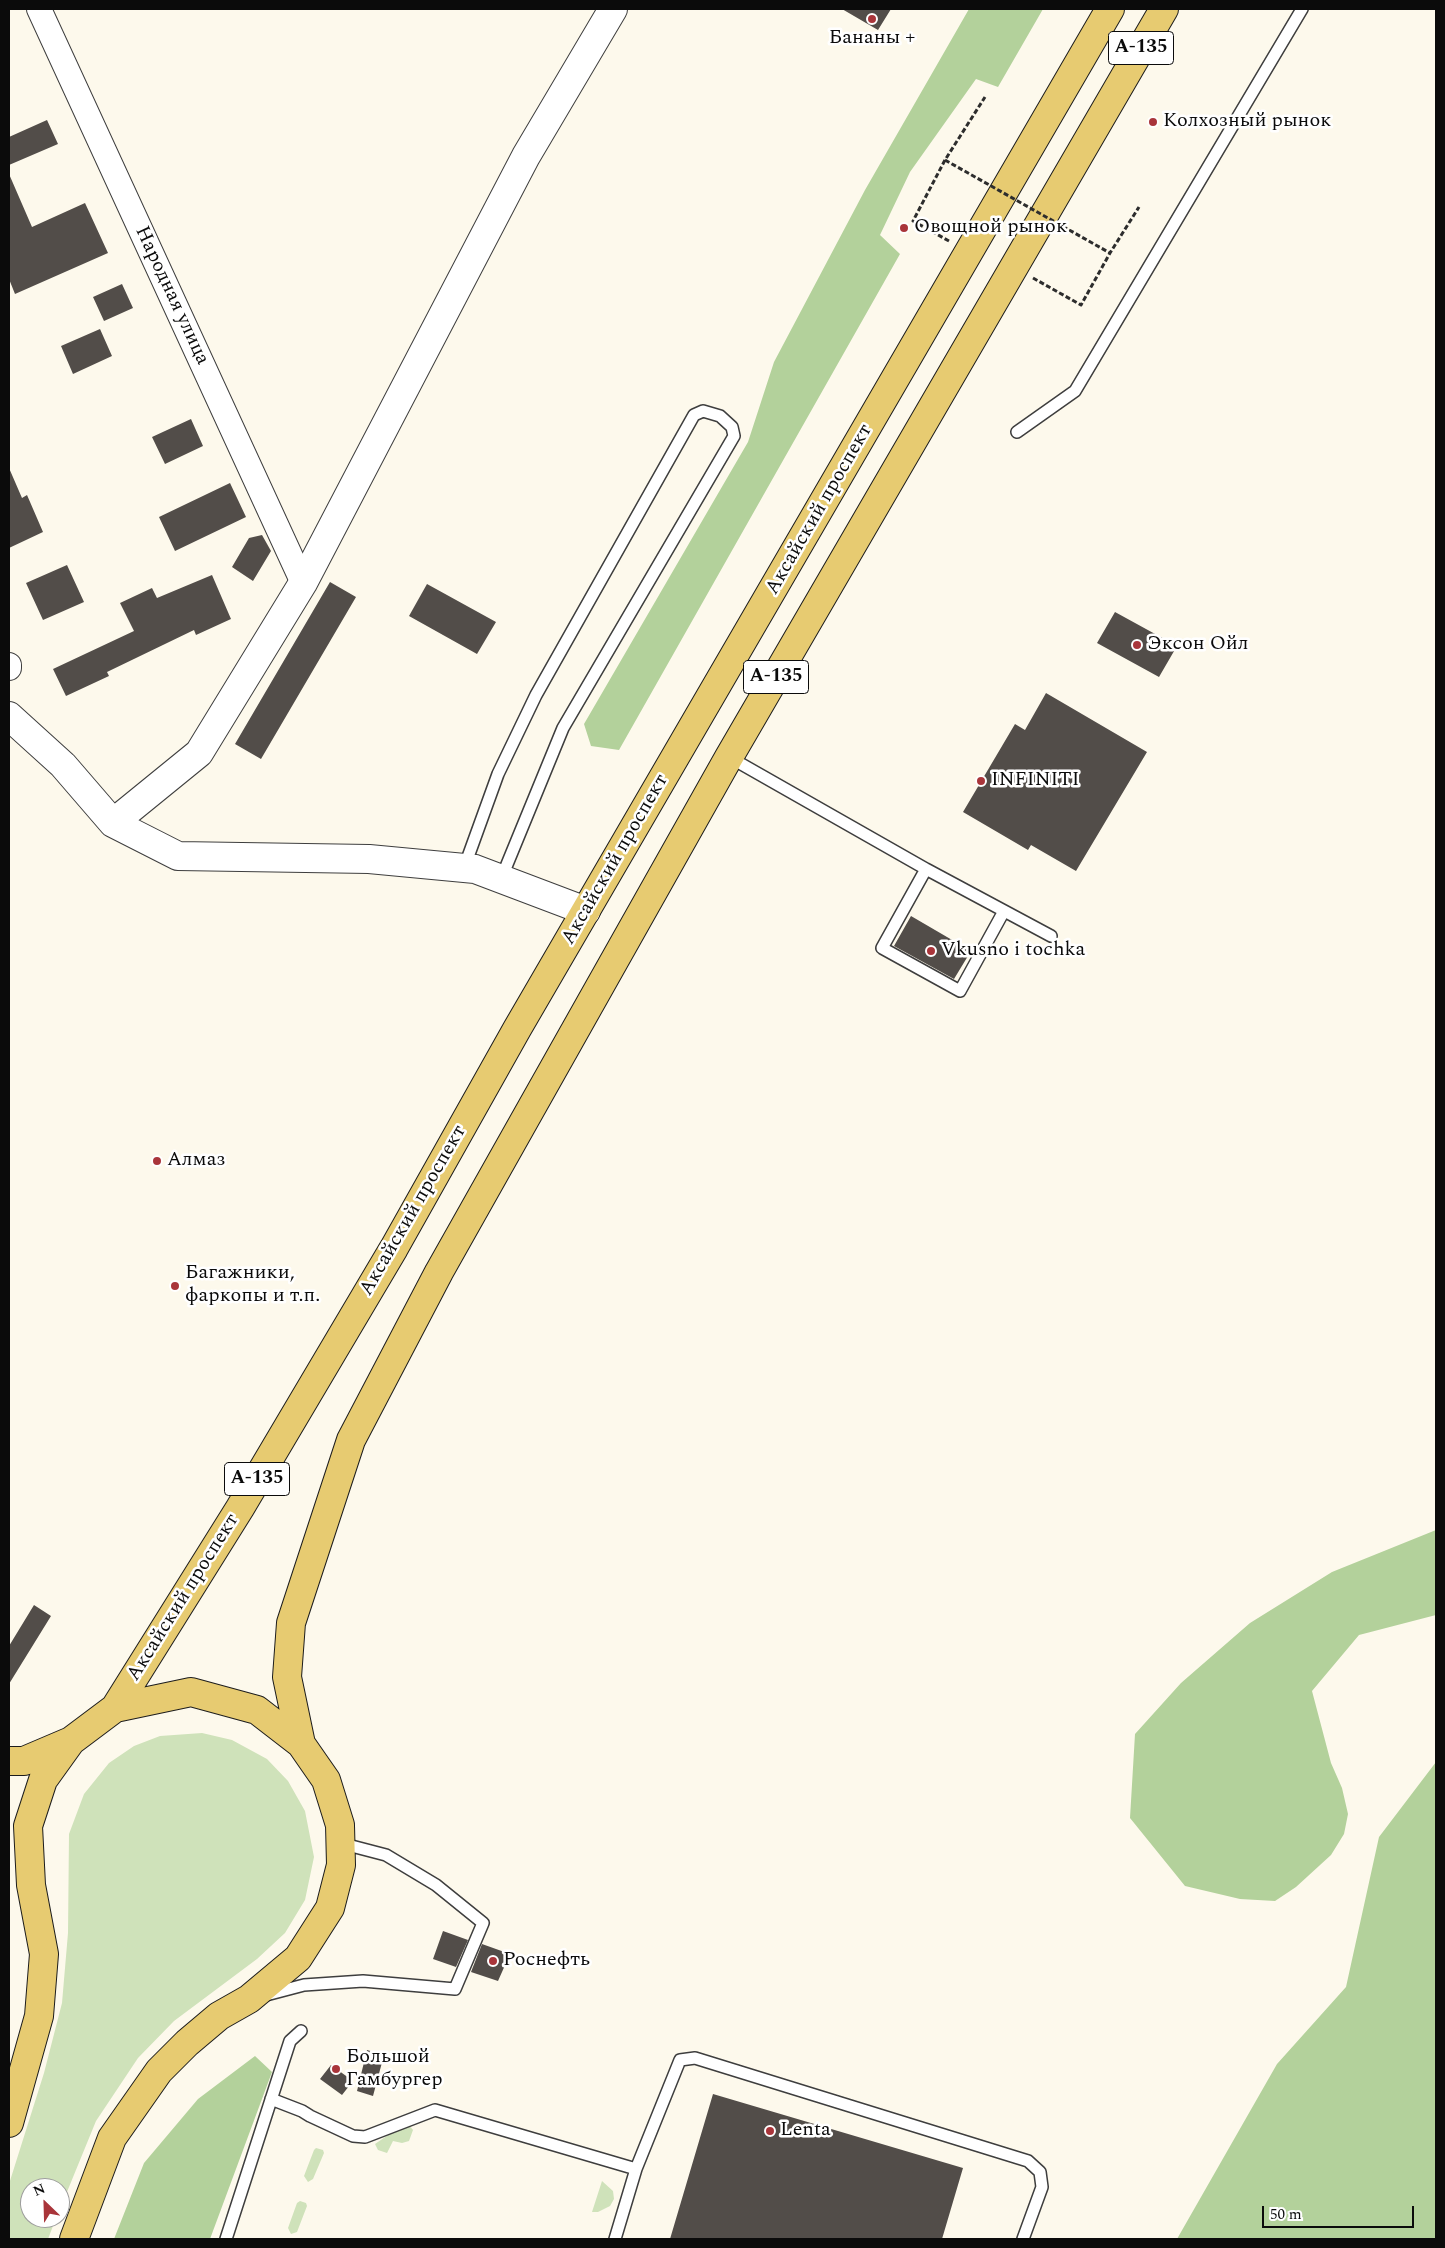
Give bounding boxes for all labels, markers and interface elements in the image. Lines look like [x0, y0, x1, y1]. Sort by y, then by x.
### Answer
marker: Бананы + [866, 13, 878, 25]
place label: Бананы + [829, 27, 915, 51]
road number: А-135 [1108, 32, 1174, 64]
place label: Колхозный рынок [1163, 110, 1331, 134]
marker: Колхозный рынок [1147, 116, 1159, 128]
place label: Овощной рынок [914, 216, 1067, 240]
marker: Овощной рынок [898, 222, 910, 234]
street label: Народная улица [128, 223, 214, 369]
street label: Аксайский проспект [761, 421, 879, 599]
place label: Эксон Ойл [1147, 633, 1249, 657]
marker: Эксон Ойл [1131, 639, 1143, 651]
road number: А-135 [744, 660, 808, 694]
place label: INFINITI [991, 769, 1080, 793]
street label: Аксайский проспект [557, 771, 675, 949]
marker: INFINITI [975, 775, 987, 787]
place label: Vkusno i tochka [941, 939, 1085, 963]
marker: Vkusno i tochka [925, 945, 937, 957]
street label: Аксайский проспект [355, 1122, 473, 1300]
place label: Алмаз [167, 1149, 225, 1173]
marker: Алмаз [151, 1155, 163, 1167]
place label: Багажники, фаркопы и т.п. [185, 1262, 320, 1309]
marker: Багажники, фаркопы и т.п. [169, 1280, 181, 1292]
road number: А-135 [224, 1462, 290, 1496]
street label: Аксайский проспект [123, 1510, 245, 1686]
place label: Роснефть [503, 1949, 590, 1973]
marker: Роснефть [487, 1955, 499, 1967]
place label: Большой Гамбургер [346, 2046, 443, 2093]
marker: Большой Гамбургер [330, 2063, 342, 2075]
place label: Lenta [780, 2119, 831, 2143]
marker: Lenta [764, 2125, 776, 2137]
north arrow [20, 2178, 70, 2228]
text: N [30, 2178, 49, 2202]
scale bar [1265, 2196, 1418, 2228]
text: 50 m [1270, 2203, 1302, 2226]

